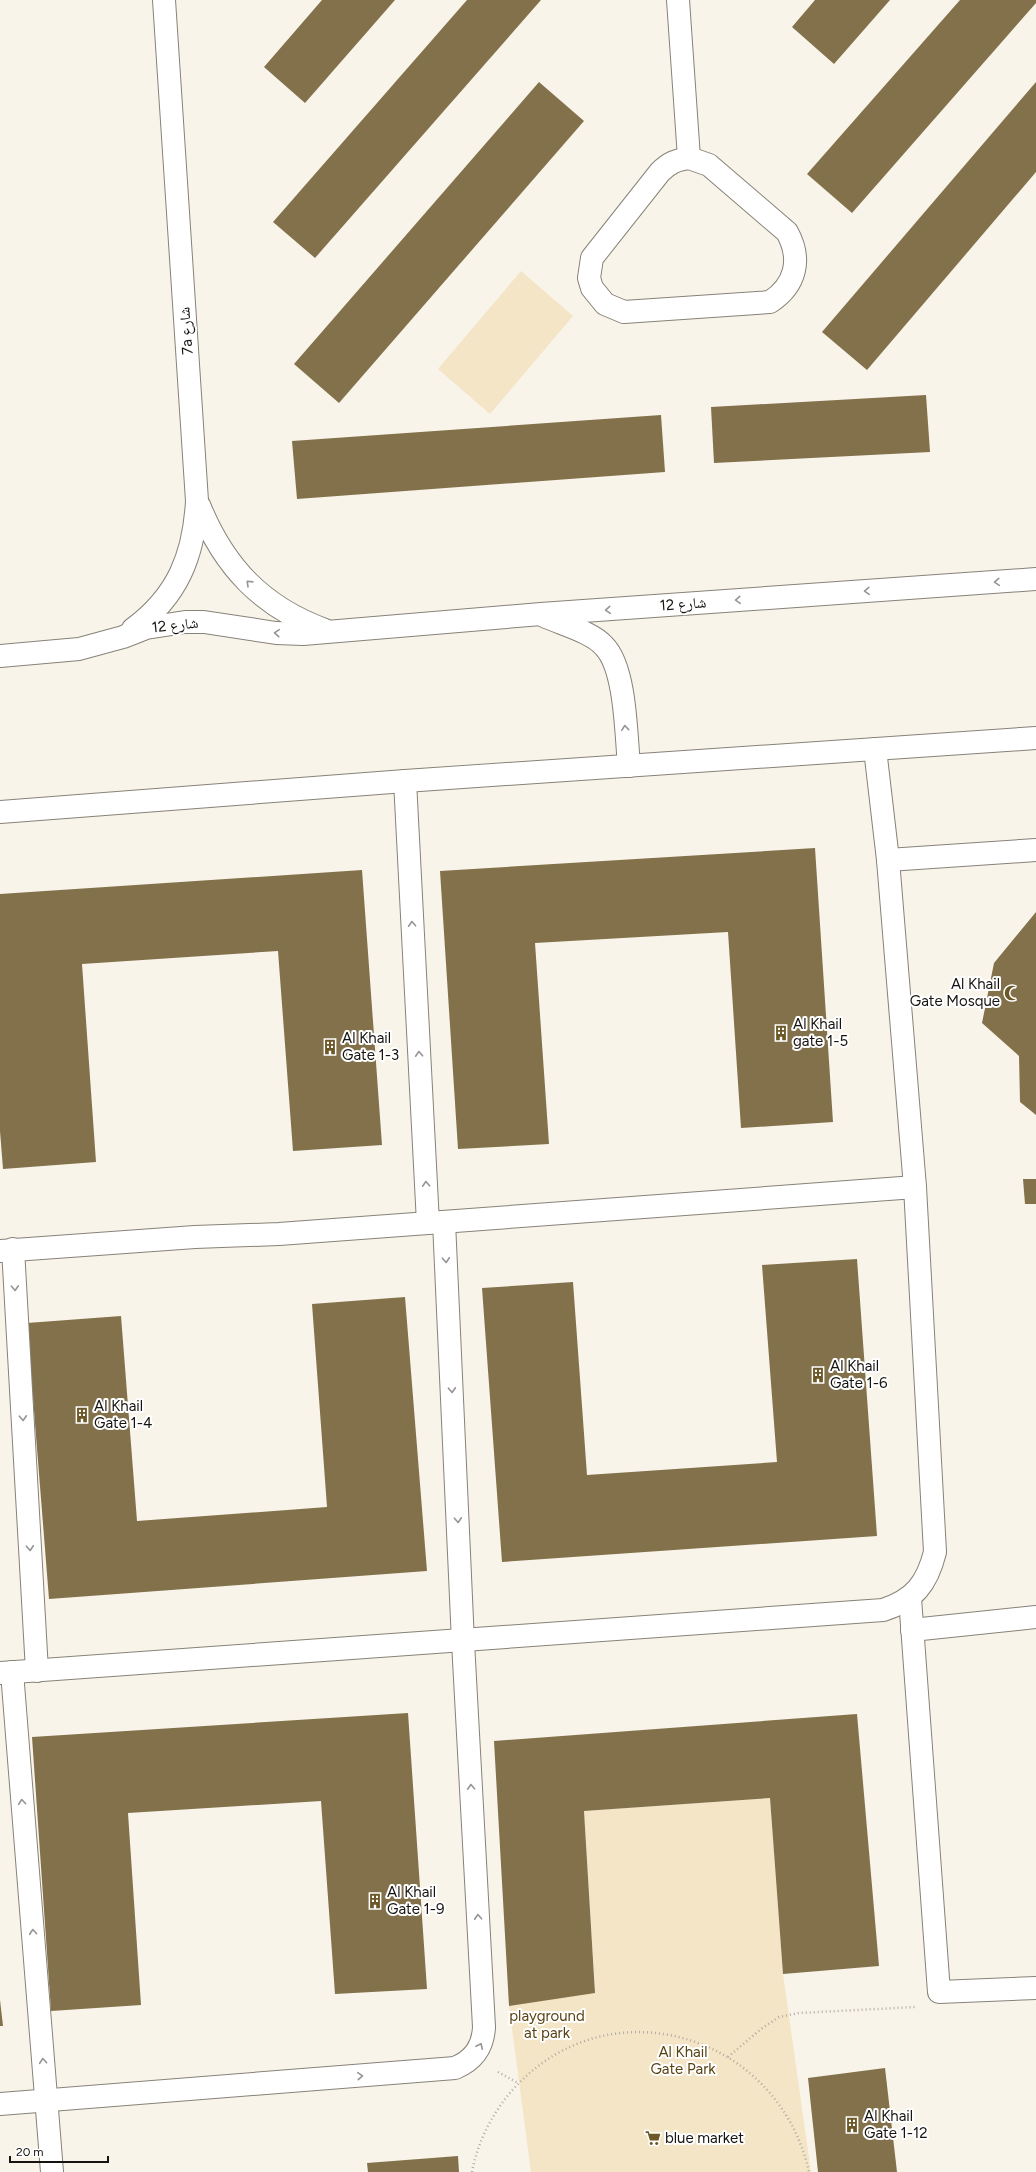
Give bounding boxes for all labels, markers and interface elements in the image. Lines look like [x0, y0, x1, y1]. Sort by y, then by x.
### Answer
street label: 7a شارع [175, 306, 198, 356]
one-way arrow [994, 577, 1000, 586]
one-way arrow [246, 581, 254, 588]
one-way arrow [864, 587, 870, 596]
street label: شارع 12 [659, 593, 707, 616]
one-way arrow [735, 596, 741, 605]
one-way arrow [605, 605, 611, 614]
street label: شارع 12 [151, 614, 199, 637]
one-way arrow [274, 628, 280, 637]
one-way arrow [621, 725, 630, 731]
one-way arrow [408, 921, 417, 927]
place label: Al Khail Gate Mosque [910, 975, 1000, 1010]
mosque icon: Al Khail Gate Mosque [1003, 984, 1021, 1002]
place label: Al Khail gate 1-5 [793, 1015, 848, 1050]
building icon: Al Khail gate 1-5 [772, 1024, 790, 1042]
place label: Al Khail Gate 1-3 [342, 1029, 399, 1064]
building icon: Al Khail Gate 1-3 [321, 1038, 339, 1056]
one-way arrow [415, 1051, 423, 1057]
one-way arrow [421, 1181, 430, 1187]
one-way arrow [442, 1257, 450, 1263]
one-way arrow [11, 1285, 20, 1291]
place label: Al Khail Gate 1-6 [830, 1357, 888, 1392]
building icon: Al Khail Gate 1-6 [809, 1366, 827, 1384]
one-way arrow [447, 1387, 456, 1393]
place label: Al Khail Gate 1-4 [94, 1397, 152, 1432]
building icon: Al Khail Gate 1-4 [73, 1406, 91, 1424]
one-way arrow [18, 1415, 27, 1421]
one-way arrow [453, 1517, 462, 1523]
one-way arrow [26, 1545, 34, 1551]
one-way arrow [466, 1784, 475, 1790]
one-way arrow [18, 1799, 27, 1805]
place label: Al Khail Gate 1-9 [387, 1883, 445, 1918]
building icon: Al Khail Gate 1-9 [366, 1892, 384, 1910]
one-way arrow [473, 1914, 482, 1920]
one-way arrow [28, 1929, 37, 1935]
park label: playground at park [509, 2007, 585, 2042]
one-way arrow [475, 2043, 483, 2050]
park label: Al Khail Gate Park [650, 2043, 716, 2078]
one-way arrow [38, 2058, 47, 2064]
one-way arrow [357, 2071, 363, 2080]
place label: Al Khail Gate 1-12 [864, 2107, 928, 2142]
building icon: Al Khail Gate 1-12 [843, 2116, 861, 2134]
supermarket icon: blue market [644, 2129, 662, 2147]
place label: blue market [665, 2129, 744, 2147]
scale bar [10, 2138, 108, 2164]
text: 20 m [16, 2145, 44, 2159]

